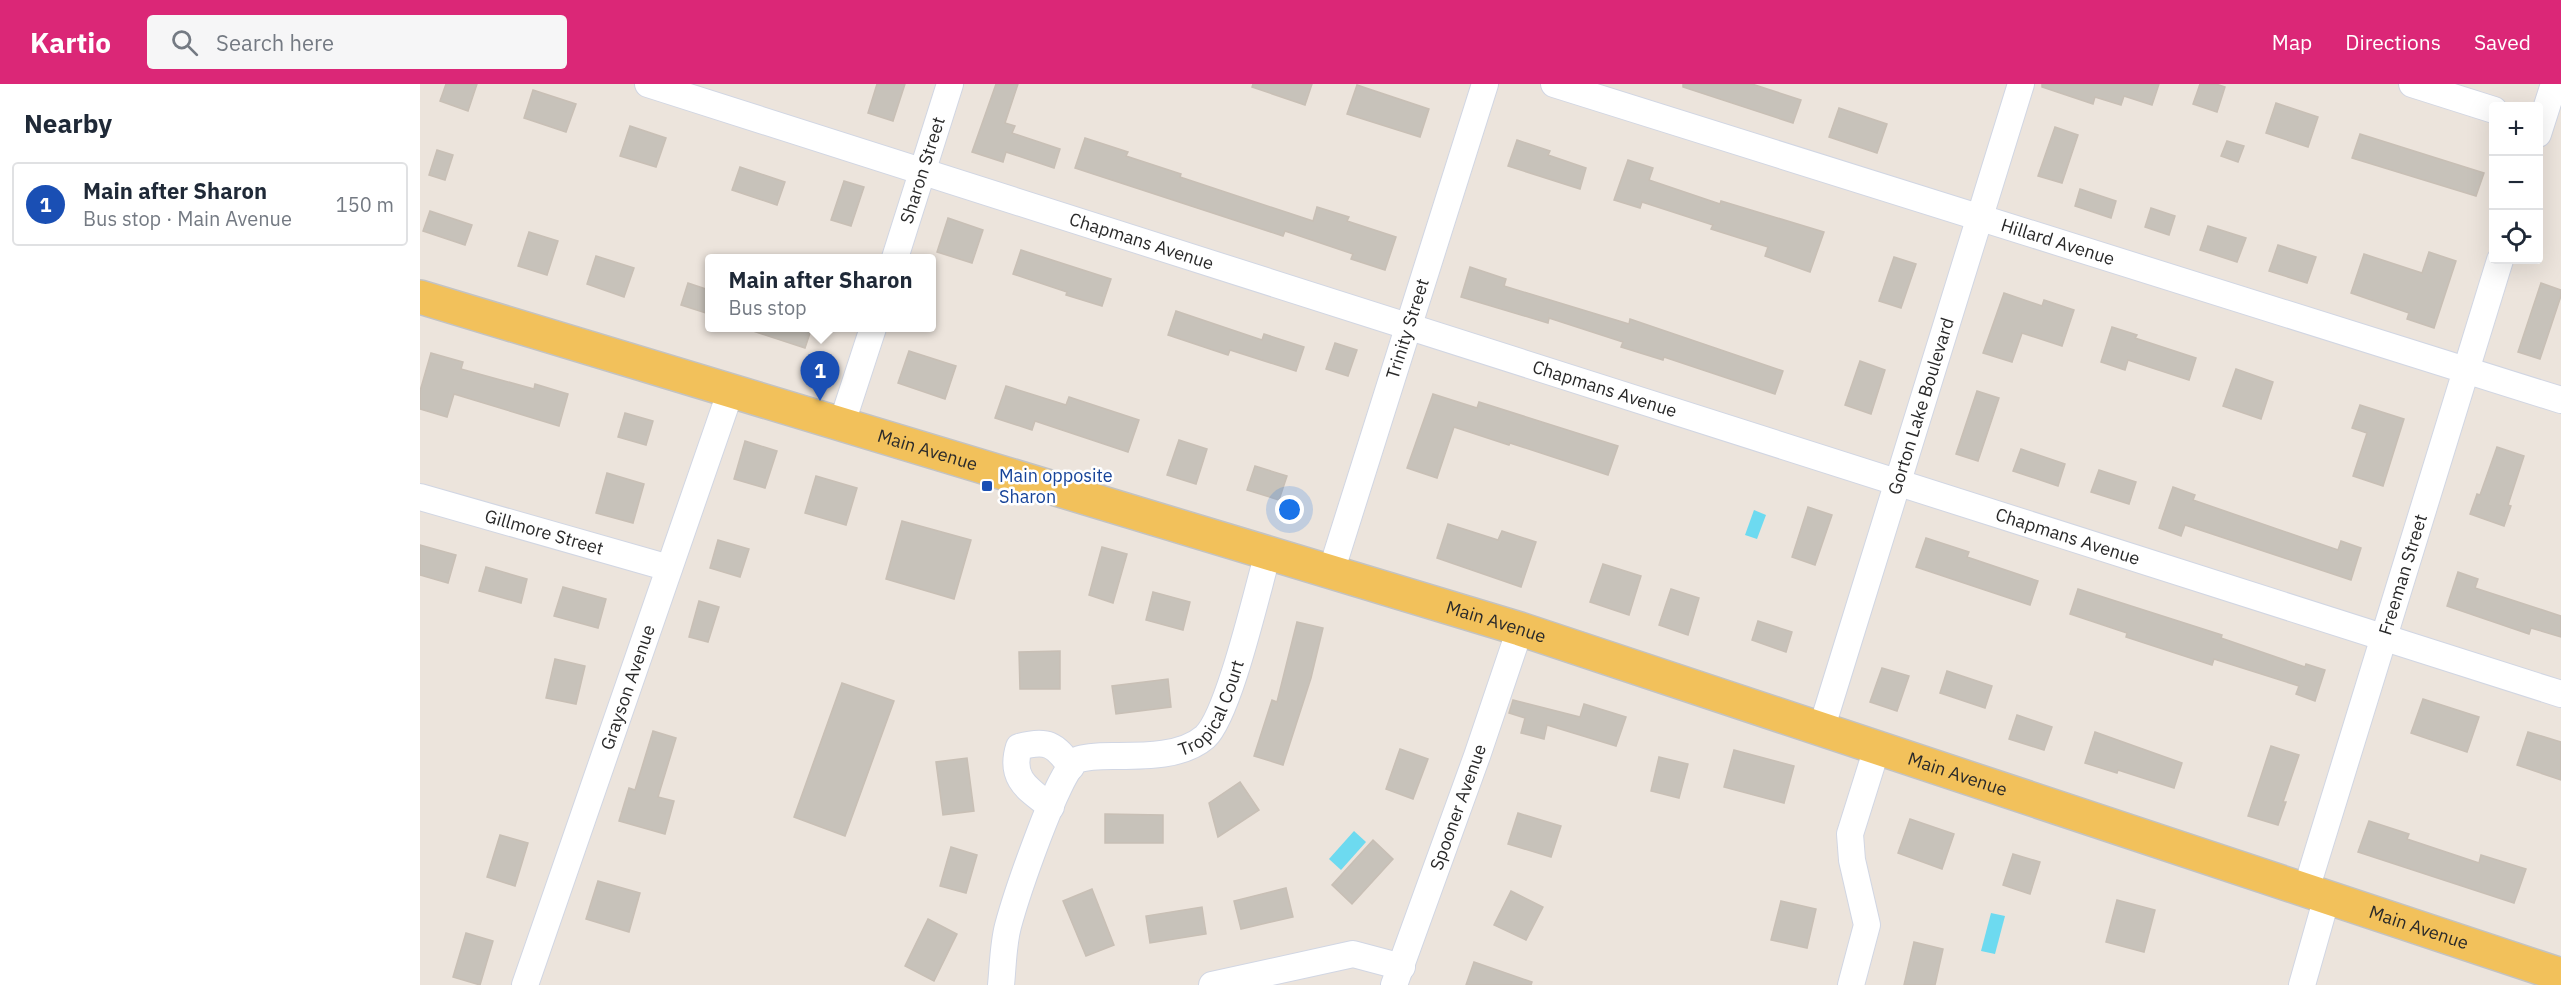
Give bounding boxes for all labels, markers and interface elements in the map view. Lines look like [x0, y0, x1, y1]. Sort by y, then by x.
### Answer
search box [147, 15, 567, 69]
text: Kartio [30, 24, 111, 61]
icon: search [168, 26, 201, 59]
text: Search here [216, 28, 334, 57]
text: Map [2272, 28, 2312, 56]
text: Directions [2345, 28, 2441, 56]
text: Saved [2474, 28, 2531, 56]
map controls [2489, 102, 2543, 264]
button: + [2489, 102, 2543, 156]
text: Nearby [24, 106, 112, 140]
street label: Sharon Street [895, 114, 950, 226]
button: − [2489, 156, 2543, 210]
text: Main after Sharon [83, 176, 267, 205]
text: 1 [40, 191, 52, 218]
text: 150 m [336, 191, 394, 218]
text: Bus stop · Main Avenue [83, 205, 292, 232]
street label: Chapmans Avenue [1067, 207, 1217, 275]
button: locate [2489, 210, 2543, 264]
street label: Hillard Avenue [1998, 213, 2118, 270]
popup [705, 254, 936, 332]
text: Main after Sharon [728, 265, 913, 294]
street label: Trinity Street [1381, 275, 1434, 382]
text: Bus stop [728, 294, 807, 321]
street label: Gorton Lake Boulevard [1883, 315, 1959, 497]
pin: 1 [800, 352, 840, 401]
street label: Chapmans Avenue [1530, 355, 1680, 422]
street label: Main Avenue [875, 424, 980, 476]
place label: Main opposite Sharon [999, 464, 1113, 508]
marker: Main opposite Sharon [980, 479, 994, 493]
your location [1275, 495, 1304, 524]
street label: Chapmans Avenue [1993, 502, 2143, 570]
street label: Gillmore Street [482, 504, 606, 560]
street label: Freeman Street [2373, 511, 2432, 638]
street label: Main Avenue [1443, 595, 1549, 648]
street label: Grayson Avenue [595, 621, 660, 753]
street label: Tropical Court [1175, 657, 1249, 761]
street label: Spooner Avenue [1425, 741, 1491, 873]
street label: Main Avenue [1905, 747, 2010, 801]
street label: Main Avenue [2366, 900, 2472, 954]

